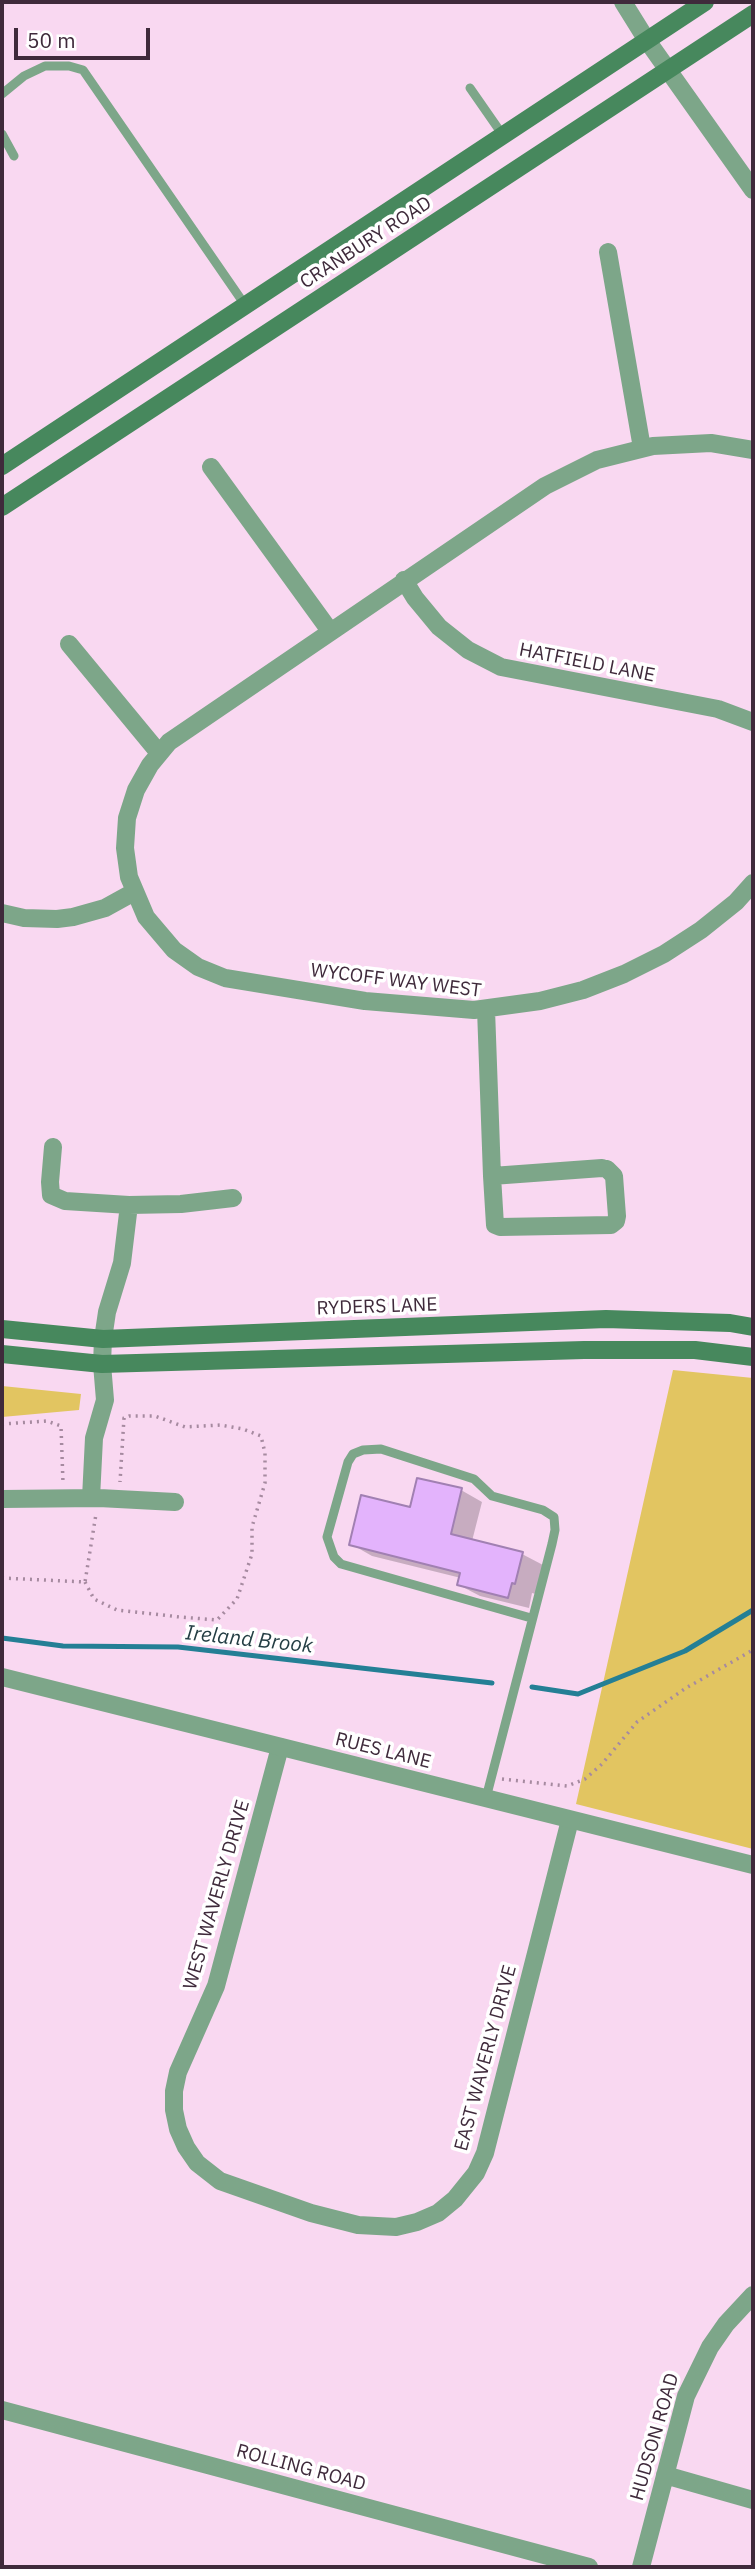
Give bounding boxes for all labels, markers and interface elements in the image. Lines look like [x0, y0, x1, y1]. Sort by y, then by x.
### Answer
scale bar [18, 14, 154, 58]
text: 50 m [27, 26, 76, 54]
street label: CRANBURY ROAD [296, 192, 436, 294]
street label: HATFIELD LANE [517, 639, 657, 687]
street label: WYCOFF WAY WEST [309, 959, 483, 1003]
street label: RYDERS LANE [316, 1293, 438, 1321]
water label: Ireland Brook [184, 1621, 314, 1659]
street label: RUES LANE [333, 1728, 433, 1774]
street label: WEST WAVERLY DRIVE [179, 1798, 255, 1992]
street label: EAST WAVERLY DRIVE [450, 1963, 522, 2153]
street label: HUDSON ROAD [626, 2371, 684, 2503]
street label: ROLLING ROAD [234, 2440, 368, 2496]

